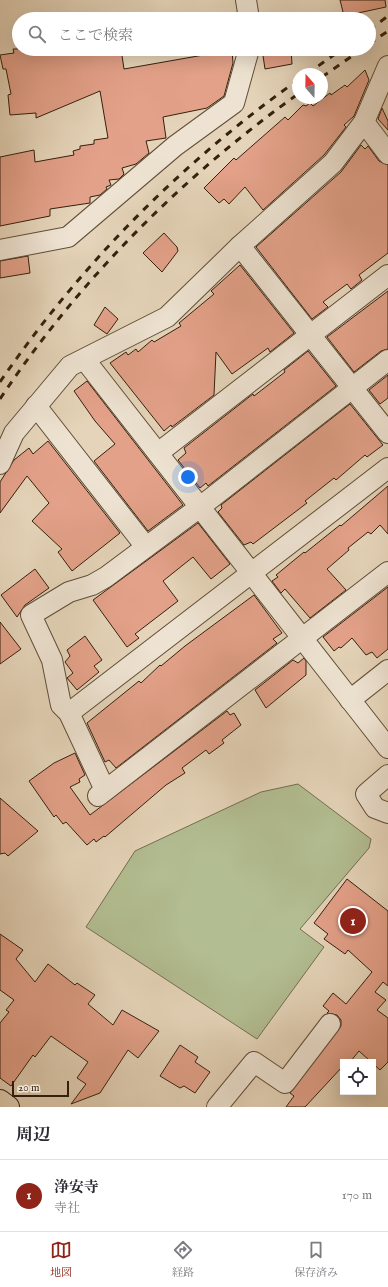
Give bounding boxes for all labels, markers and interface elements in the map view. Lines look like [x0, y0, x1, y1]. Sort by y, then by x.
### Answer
search box [12, 12, 376, 56]
icon: search [26, 23, 48, 45]
text: ここで検索 [58, 26, 133, 45]
north arrow [292, 68, 328, 104]
your location [178, 467, 198, 487]
pin: 1 [340, 906, 366, 936]
map controls [340, 1059, 376, 1095]
button: locate [340, 1059, 376, 1095]
scale bar [12, 1079, 69, 1098]
text: 20 m [18, 1081, 39, 1095]
text: 周辺 [16, 1125, 50, 1146]
text: 浄安寺 [54, 1178, 99, 1197]
text: 1 [27, 1187, 31, 1204]
text: 170 m [342, 1187, 372, 1204]
text: 寺社 [54, 1200, 80, 1217]
tab: 地図 [50, 1239, 72, 1280]
tab: 経路 [172, 1239, 194, 1280]
tab: 保存済み [294, 1239, 338, 1280]

